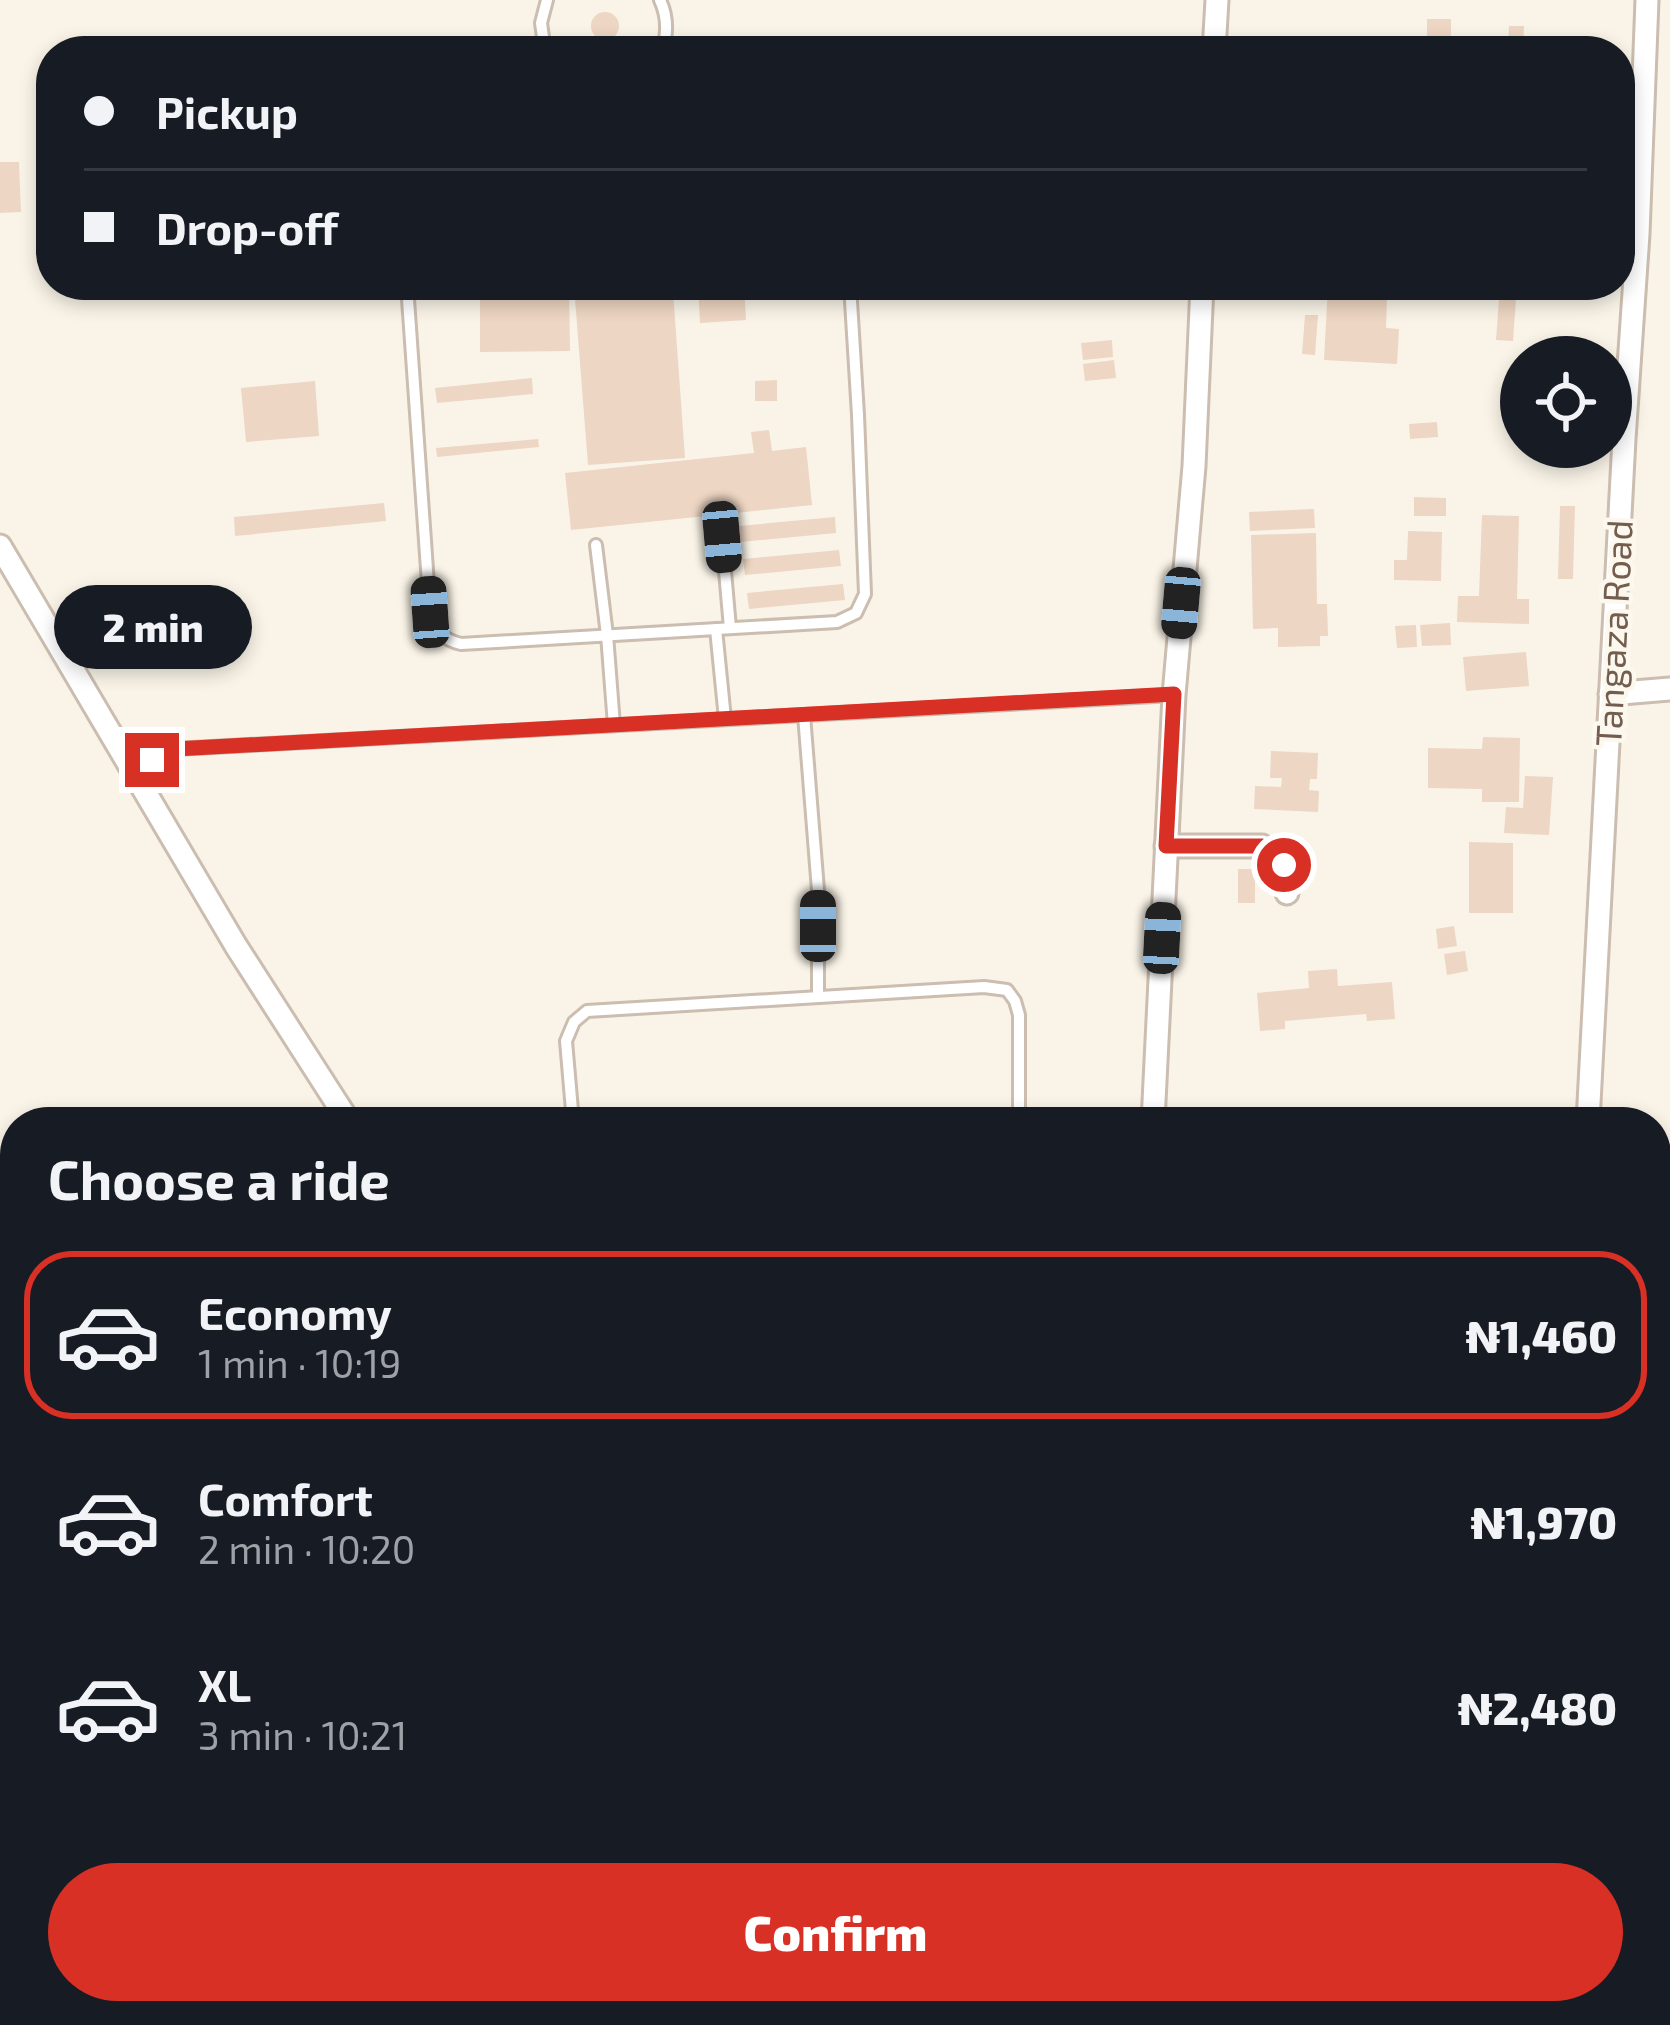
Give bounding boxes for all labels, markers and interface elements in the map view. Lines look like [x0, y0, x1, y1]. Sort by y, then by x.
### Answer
text: Pickup [156, 84, 298, 138]
text: Drop-off [156, 200, 338, 254]
map controls [1500, 336, 1632, 468]
button: locate [1500, 336, 1632, 468]
car [701, 500, 743, 574]
street label: Tangaza Road [1585, 518, 1640, 747]
car [1160, 566, 1202, 640]
car [410, 575, 450, 649]
callout: 2 min [53, 586, 251, 670]
text: 2 min [102, 603, 204, 650]
route end [125, 733, 179, 787]
route start [1257, 838, 1311, 892]
car [800, 890, 836, 962]
car [1142, 901, 1182, 975]
text: Choose a ride [48, 1146, 390, 1211]
icon: car [54, 1281, 162, 1389]
text: Economy [198, 1285, 392, 1339]
text: ₦1,460 [1465, 1308, 1617, 1362]
text: 1 min · 10:19 [198, 1339, 401, 1386]
icon: car [54, 1467, 162, 1575]
text: Comfort [198, 1471, 373, 1525]
text: ₦1,970 [1470, 1494, 1617, 1548]
text: 2 min · 10:20 [198, 1525, 415, 1572]
icon: car [54, 1653, 162, 1761]
text: XL [198, 1657, 251, 1711]
text: ₦2,480 [1458, 1680, 1617, 1734]
text: 3 min · 10:21 [198, 1711, 407, 1758]
button: Confirm [48, 1863, 1623, 2001]

